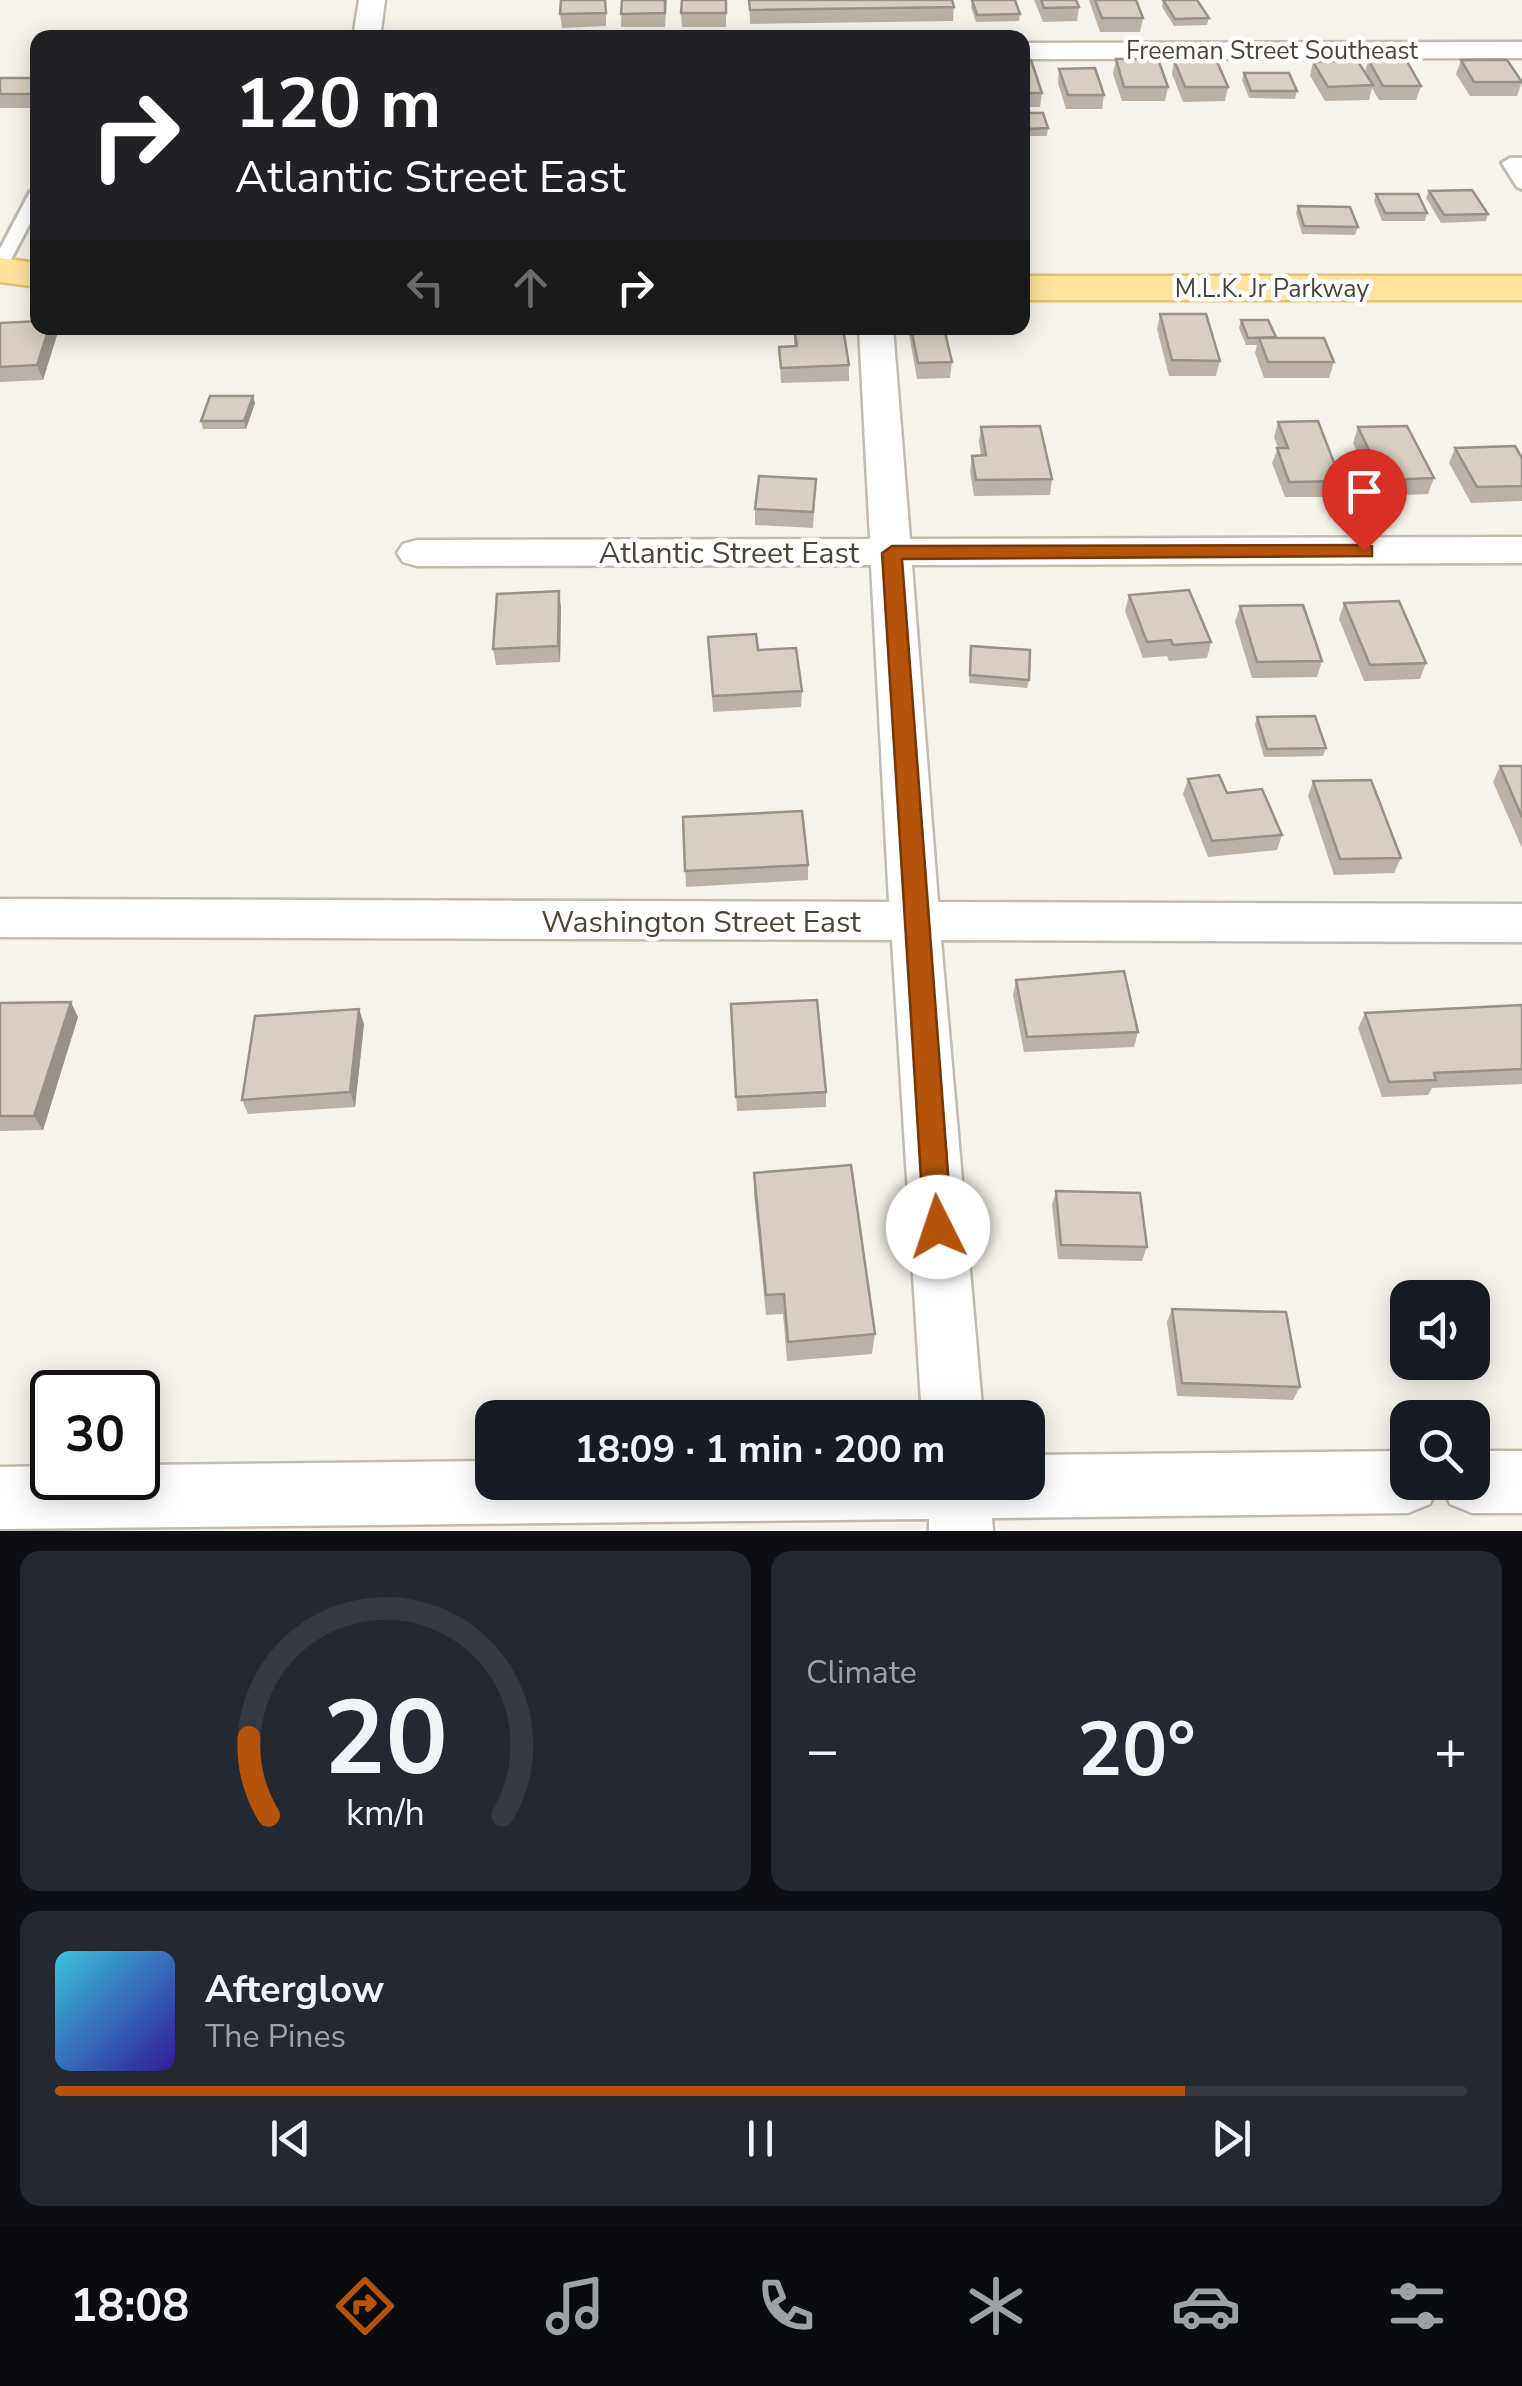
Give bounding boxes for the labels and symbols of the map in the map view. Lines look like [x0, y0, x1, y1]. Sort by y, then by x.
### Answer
street label: Freeman Street Southeast [1126, 34, 1418, 68]
street label: M.L.K. Jr Parkway [1175, 272, 1369, 306]
pin [1322, 449, 1407, 552]
street label: Atlantic Street East [599, 533, 860, 574]
street label: Washington Street East [541, 902, 861, 943]
position arrow [886, 1175, 990, 1279]
speed limit sign: 30 [30, 1370, 160, 1500]

